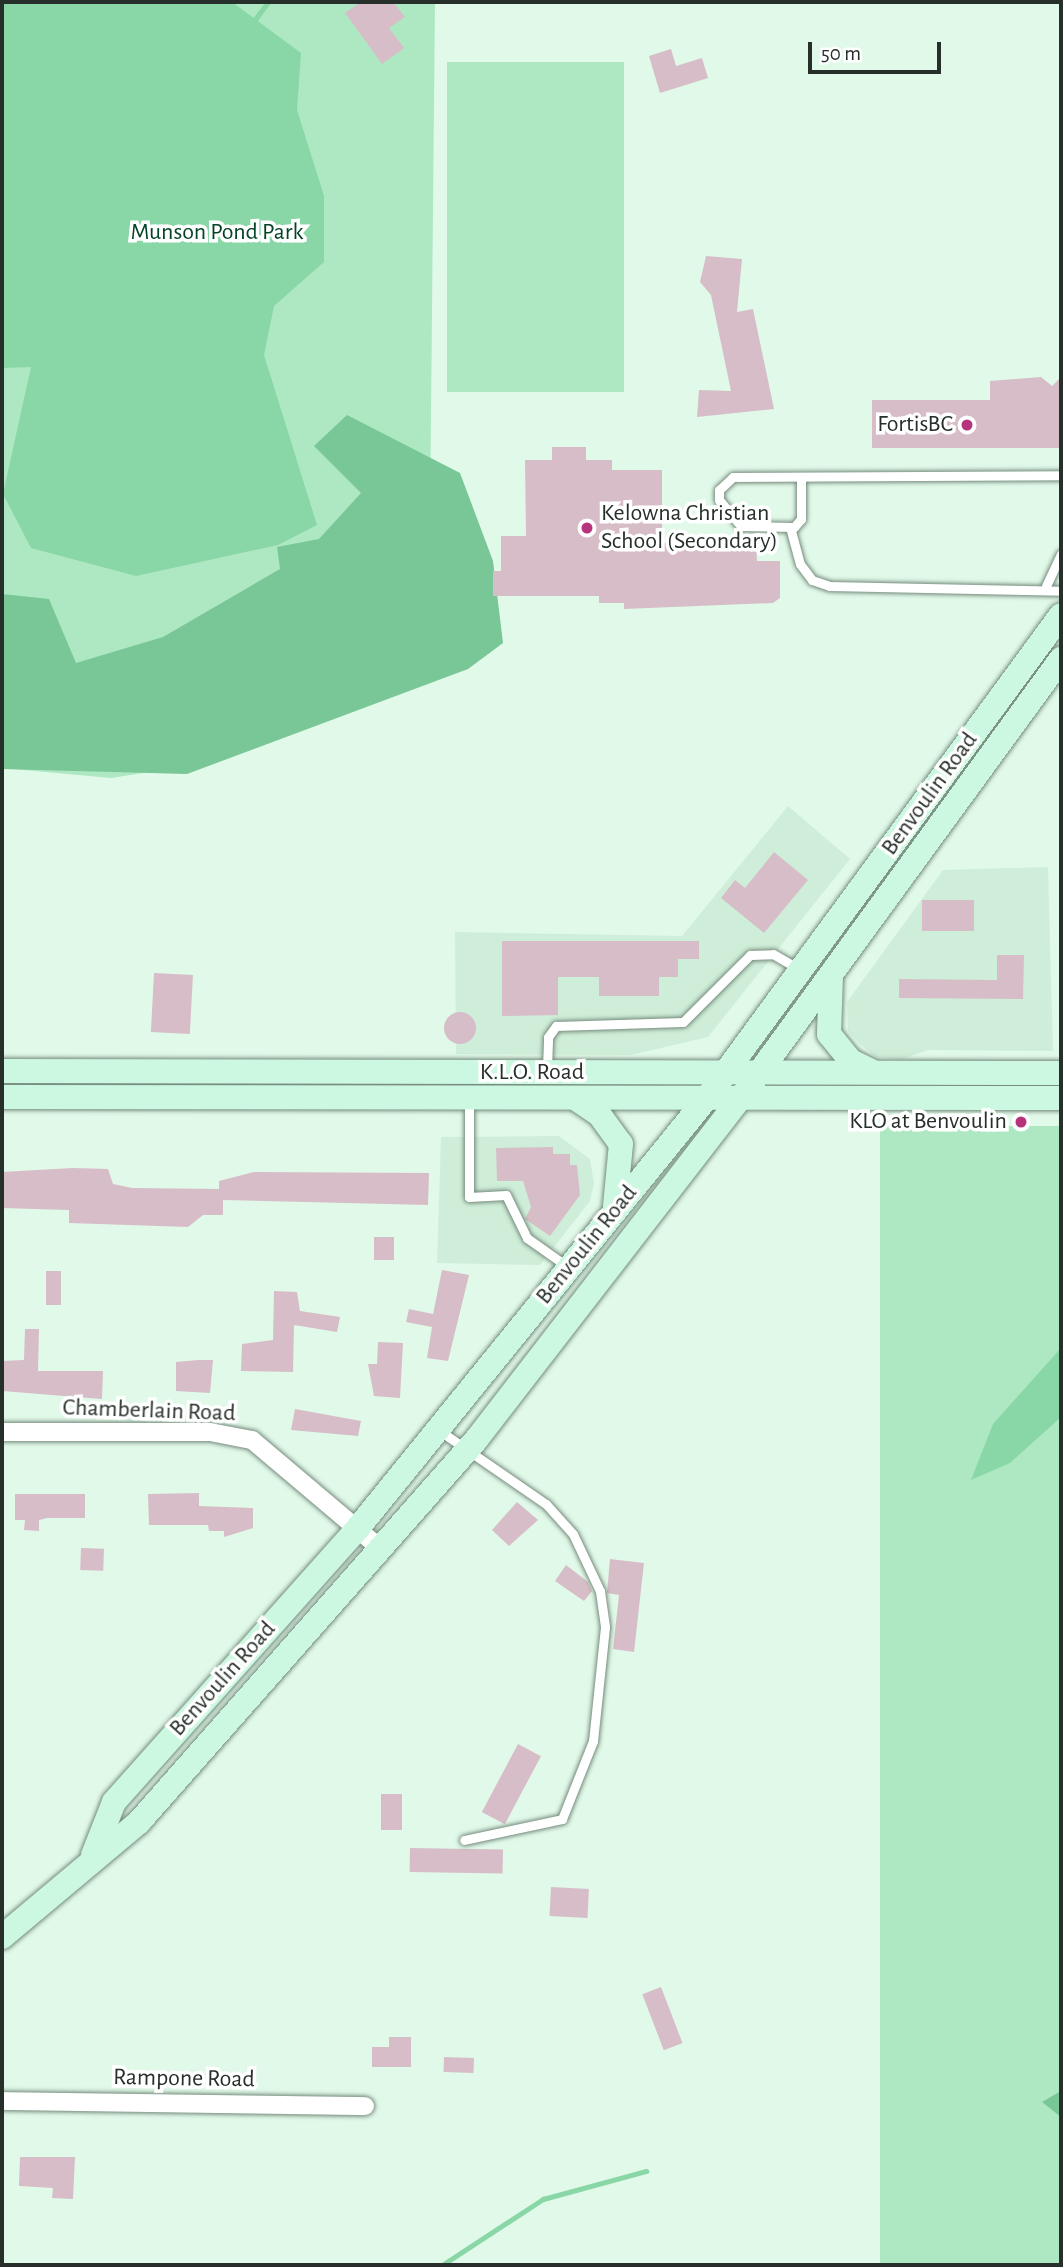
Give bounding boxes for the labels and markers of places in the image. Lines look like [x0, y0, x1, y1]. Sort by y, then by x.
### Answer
place label: FortisBC [877, 411, 953, 439]
marker: FortisBC [959, 417, 975, 433]
place label: Kelowna Christian School (Secondary) [601, 500, 778, 556]
marker: Kelowna Christian School (Secondary) [579, 520, 595, 536]
place label: KLO at Benvoulin [849, 1108, 1007, 1136]
marker: KLO at Benvoulin [1013, 1114, 1029, 1130]

